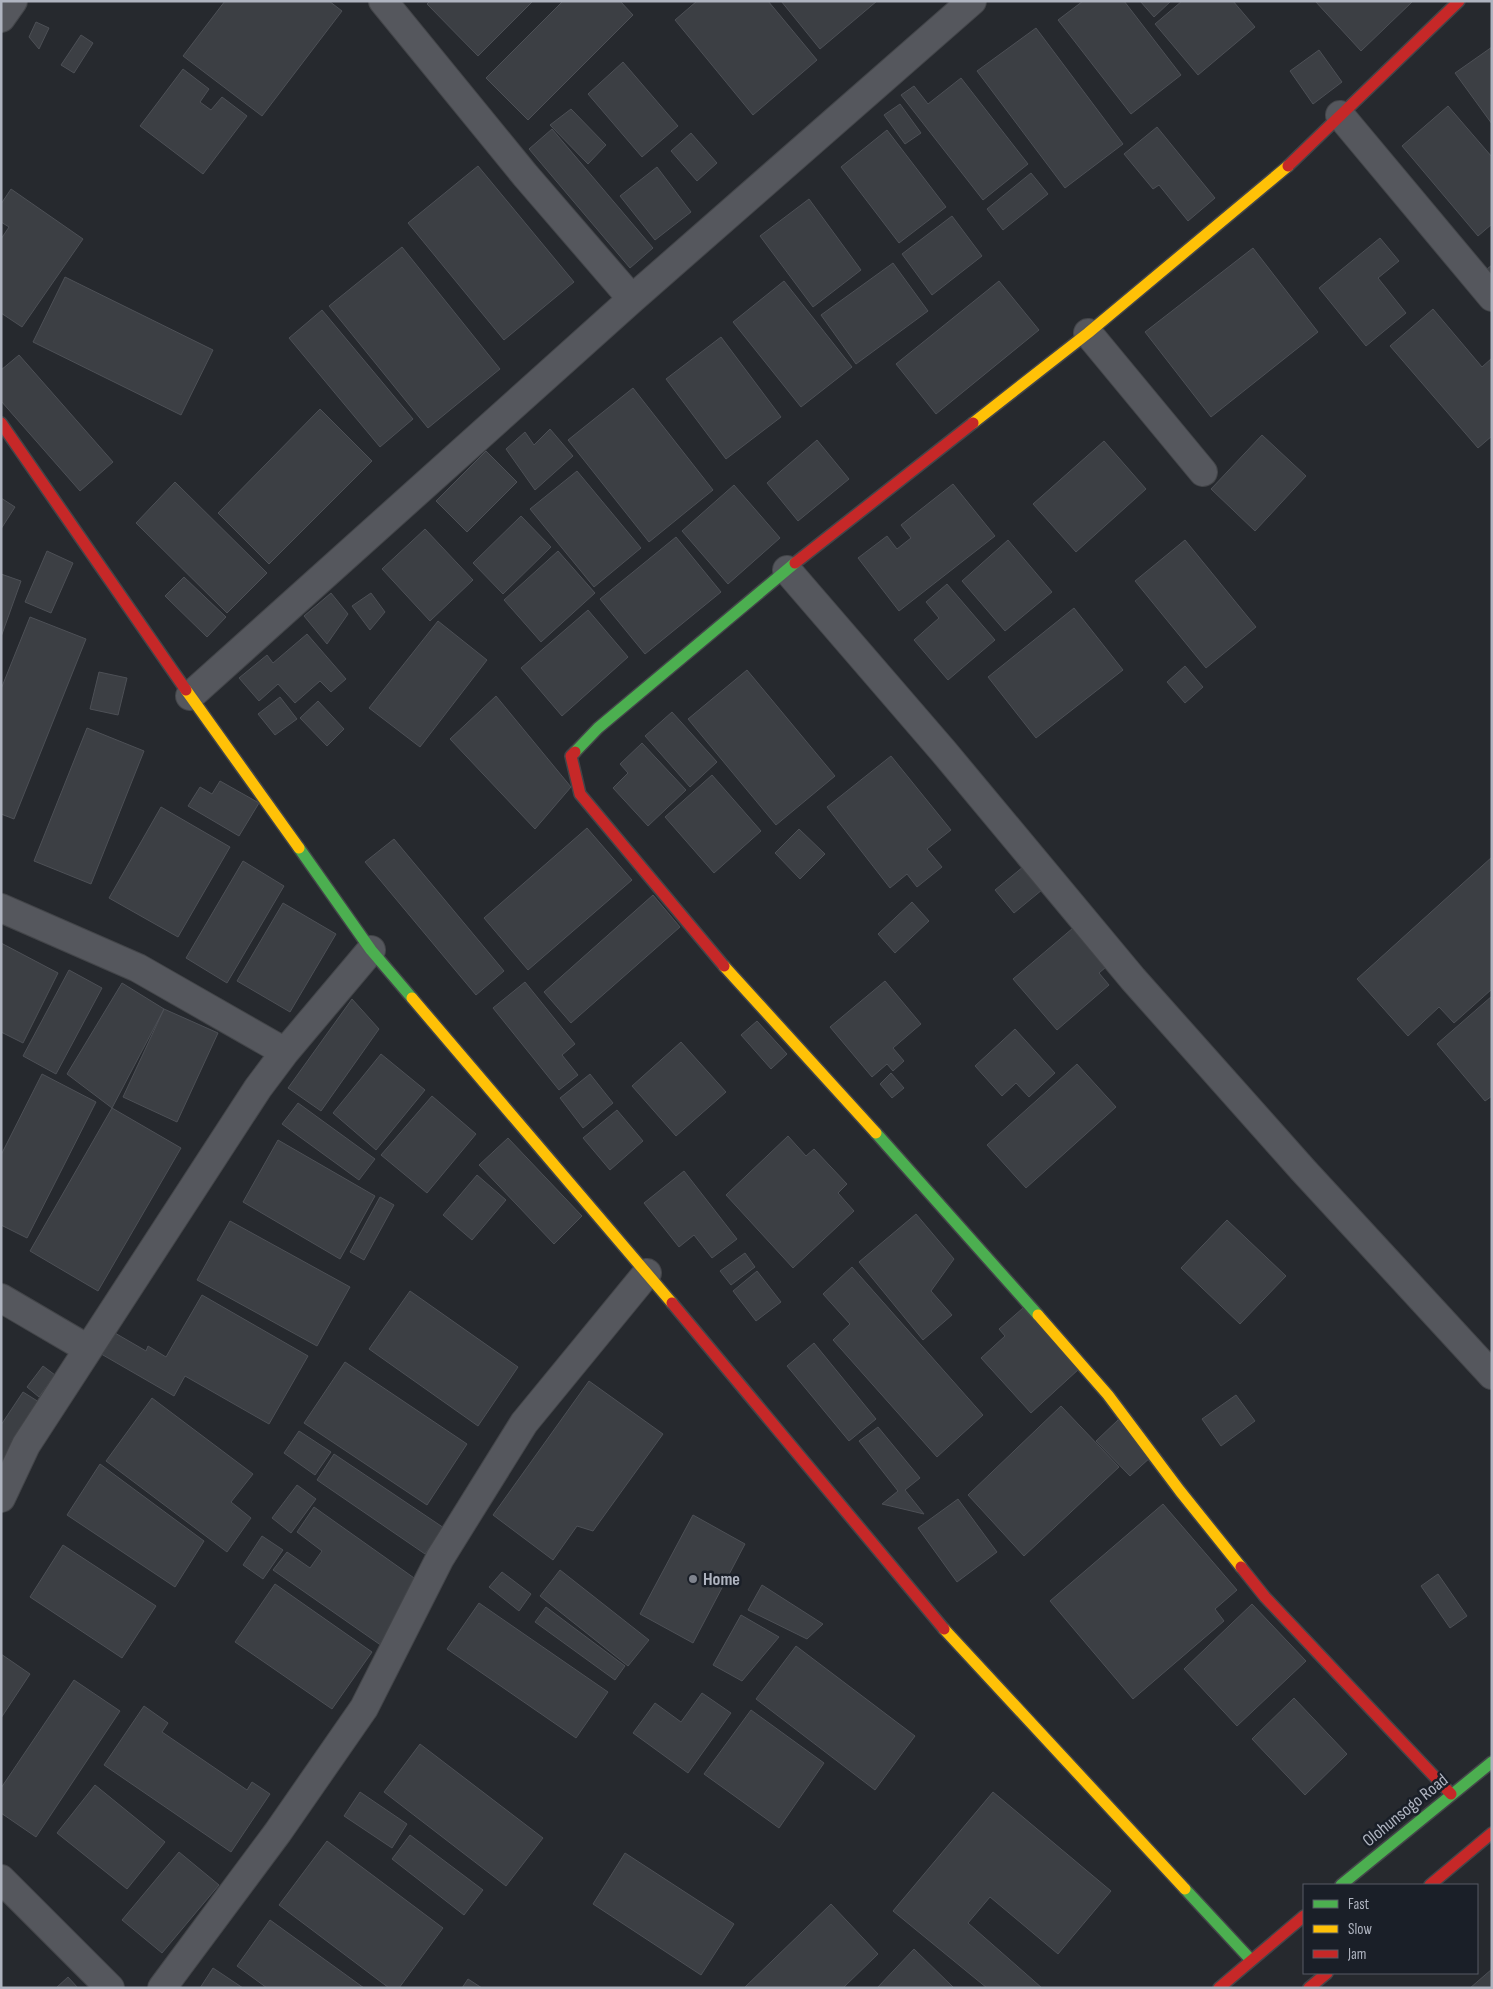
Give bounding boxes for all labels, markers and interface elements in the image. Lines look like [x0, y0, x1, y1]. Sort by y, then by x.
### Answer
place label: Home [703, 1569, 740, 1590]
marker: Home [687, 1573, 699, 1585]
street label: Olohunsogo Road [1358, 1770, 1452, 1851]
legend [1303, 1884, 1478, 1974]
text: Fast [1348, 1895, 1370, 1914]
text: Slow [1348, 1920, 1372, 1939]
text: Jam [1347, 1945, 1366, 1964]

